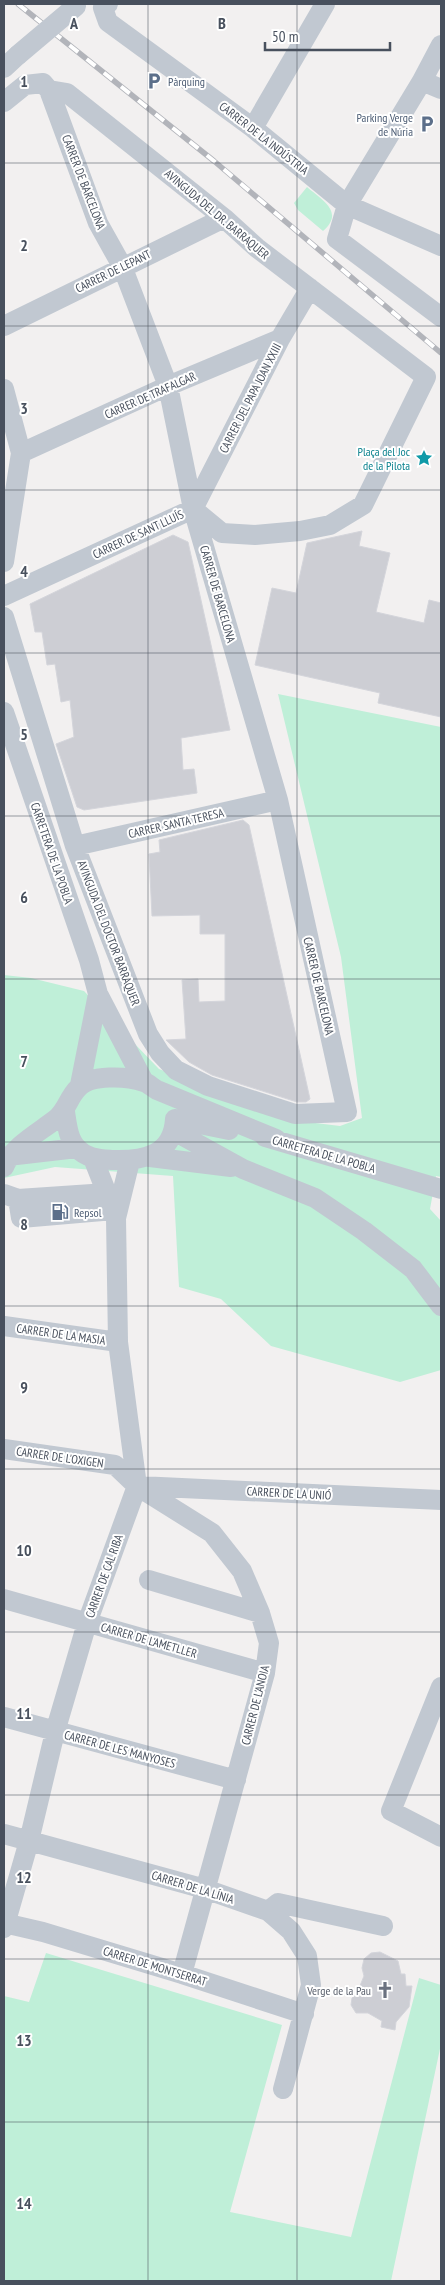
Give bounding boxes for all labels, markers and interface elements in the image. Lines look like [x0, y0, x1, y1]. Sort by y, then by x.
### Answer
text: A [69, 13, 79, 33]
text: B [218, 13, 226, 33]
scale bar [265, 20, 390, 52]
text: 50 m [272, 27, 298, 46]
text: 1 [20, 71, 28, 91]
parking icon: Pàrquing [144, 71, 164, 91]
place label: Pàrquing [168, 74, 205, 89]
street label: CARRER DE LA INDÚSTRIA [216, 98, 312, 178]
place label: Parking Verge de Núria [357, 110, 413, 139]
parking icon: Parking Verge de Núria [417, 114, 437, 134]
street label: CARRER DE BARCELONA [59, 133, 109, 232]
street label: AVINGUDA DEL DR. BARRAQUER [162, 166, 273, 262]
text: 2 [20, 235, 28, 255]
street label: CARRER DE LEPANT [73, 246, 154, 296]
street label: CARRER DEL PAPA JOAN XXIII [216, 341, 284, 455]
street label: CARRER DE TRAFALGAR [102, 368, 198, 422]
text: 3 [20, 398, 28, 418]
place label: Plaça del Joc de la Pilota [358, 444, 411, 473]
place icon: Plaça del Joc de la Pilota [414, 448, 434, 468]
street label: CARRER DE SANT LLUÍS [90, 506, 186, 562]
street label: CARRER DE BARCELONA [197, 544, 239, 645]
text: 4 [20, 561, 28, 581]
text: 5 [20, 724, 28, 744]
street label: CARRETERA DE LA POBLA [28, 800, 77, 906]
street label: CARRER SANTA TERESA [127, 805, 226, 841]
street label: AVINGUDA DEL DOCTOR BARRAQUER [74, 858, 144, 1008]
text: 6 [20, 887, 28, 907]
street label: CARRER DE BARCELONA [300, 935, 338, 1037]
text: 7 [20, 1051, 28, 1071]
street label: CARRETERA DE LA POBLA [271, 1132, 378, 1176]
fuel station icon: Repsol [50, 1202, 70, 1222]
place label: Repsol [74, 1205, 102, 1220]
text: 8 [20, 1214, 28, 1234]
street label: CARRER DE LA MASIA [16, 1320, 107, 1348]
text: 9 [20, 1377, 28, 1397]
street label: CARRER DE L'OXIGEN [15, 1443, 105, 1471]
street label: CARRER DE LA UNIÓ [246, 1483, 332, 1503]
street label: CARRER DE CAL RIBA [82, 1532, 126, 1620]
text: 10 [16, 1540, 32, 1560]
street label: CARRER DE L'AMETLLER [99, 1619, 199, 1661]
street label: CARRER DE L'ANOIA [238, 1663, 272, 1746]
text: 11 [16, 1703, 32, 1723]
street label: CARRER DE LES MANYOSES [63, 1727, 177, 1771]
text: 12 [16, 1867, 32, 1887]
street label: CARRER DE LA LÍNIA [150, 1867, 236, 1907]
street label: CARRER DE MONTSERRAT [101, 1943, 209, 1989]
church icon: Verge de la Pau [375, 1980, 395, 2000]
place label: Verge de la Pau [306, 1983, 371, 1998]
text: 13 [16, 2030, 32, 2050]
text: 14 [16, 2193, 32, 2213]

